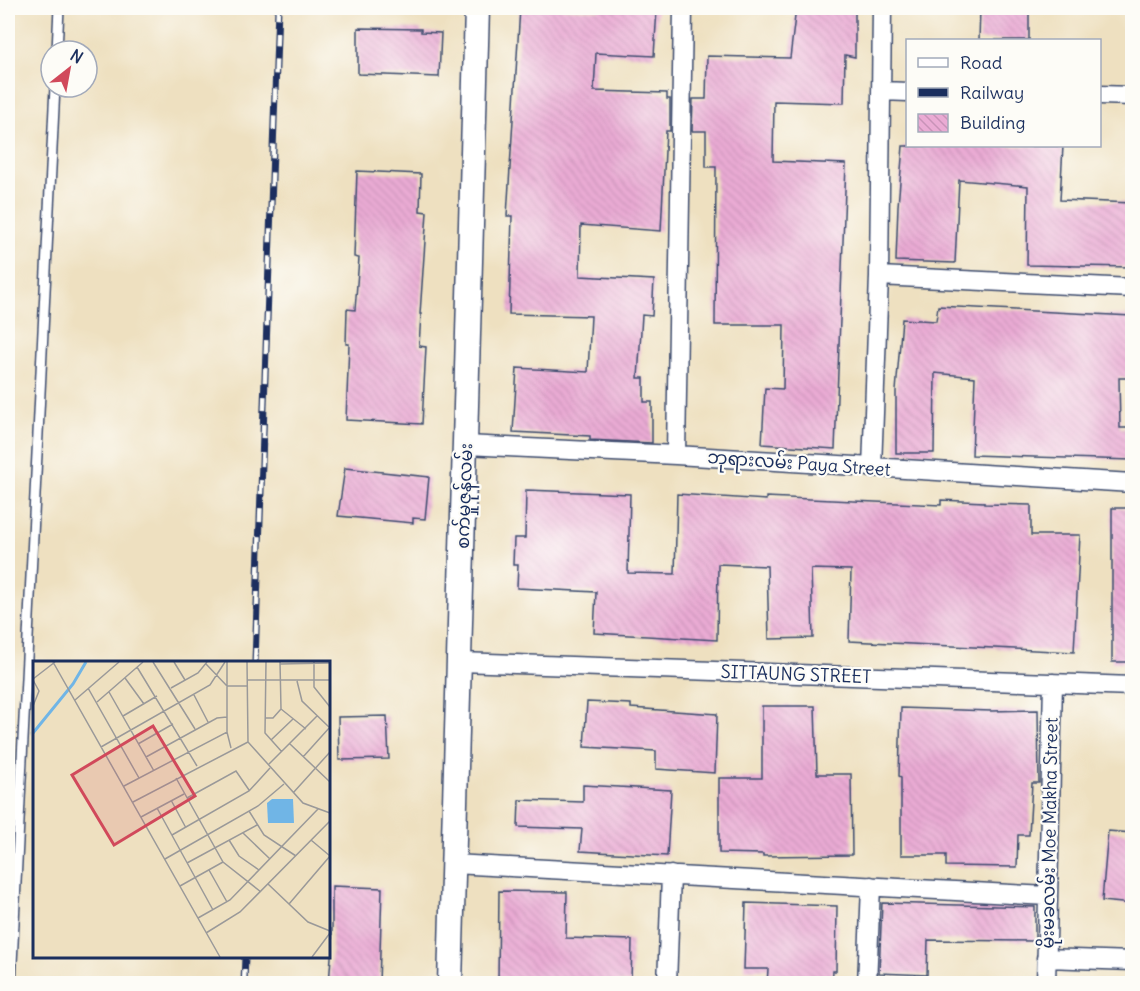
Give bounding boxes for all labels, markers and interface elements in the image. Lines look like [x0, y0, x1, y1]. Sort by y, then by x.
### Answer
north arrow [39, 39, 99, 99]
legend [906, 39, 1101, 147]
text: N [67, 45, 87, 68]
text: Road [960, 51, 1003, 74]
text: Railway [960, 81, 1024, 104]
text: Building [960, 111, 1025, 134]
street label: စက်မှုဇုန်လမ်း [450, 443, 481, 549]
street label: ဘုရားလမ်း Paya Street [706, 444, 891, 485]
street label: SITTAUNG STREET [720, 660, 872, 688]
inset map [33, 661, 330, 958]
street label: မိုးမခလမ်း Moe Makha Street [1033, 717, 1067, 949]

